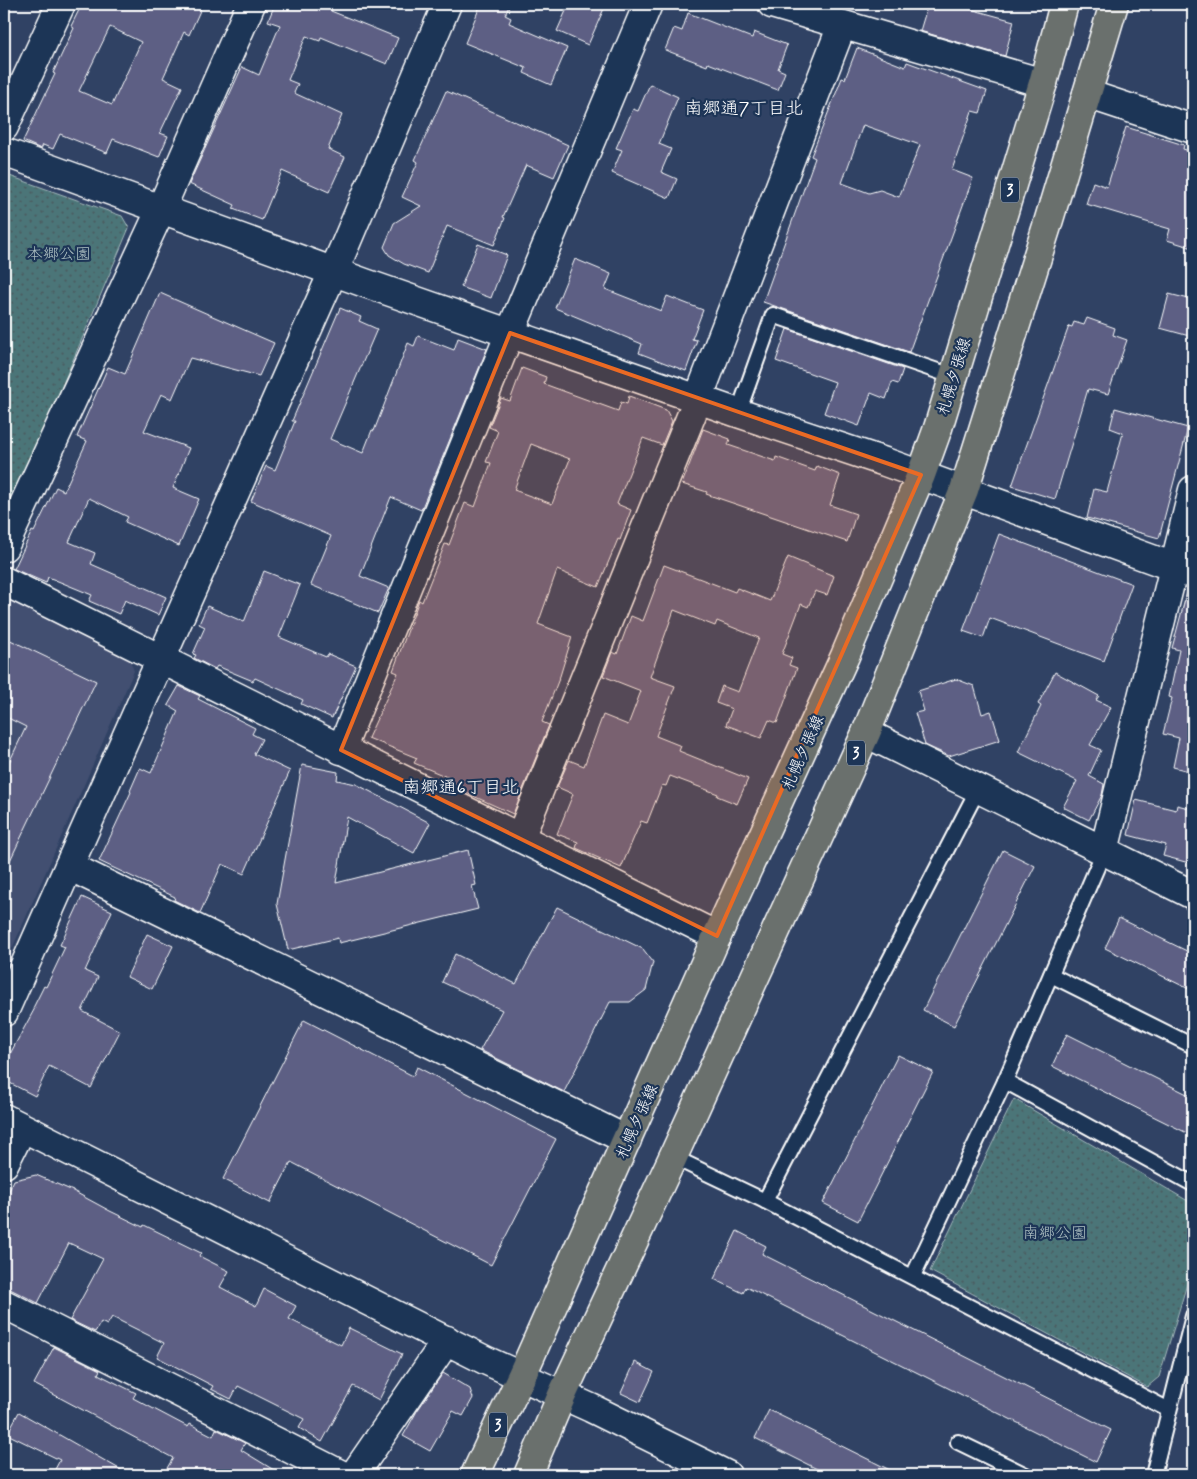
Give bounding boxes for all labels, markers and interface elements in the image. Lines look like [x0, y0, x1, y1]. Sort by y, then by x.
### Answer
district label: 南郷通7丁目北 [685, 97, 803, 121]
road number: 3 [1001, 178, 1019, 202]
park label: 本郷公園 [27, 244, 91, 265]
street label: 札幌夕張線 [933, 335, 976, 418]
street label: 札幌夕張線 [778, 712, 829, 793]
road number: 3 [847, 740, 865, 766]
district label: 南郷通6丁目北 [402, 776, 520, 800]
street label: 札幌夕張線 [612, 1081, 663, 1162]
park label: 南郷公園 [1023, 1223, 1087, 1244]
road number: 3 [489, 1412, 507, 1438]

